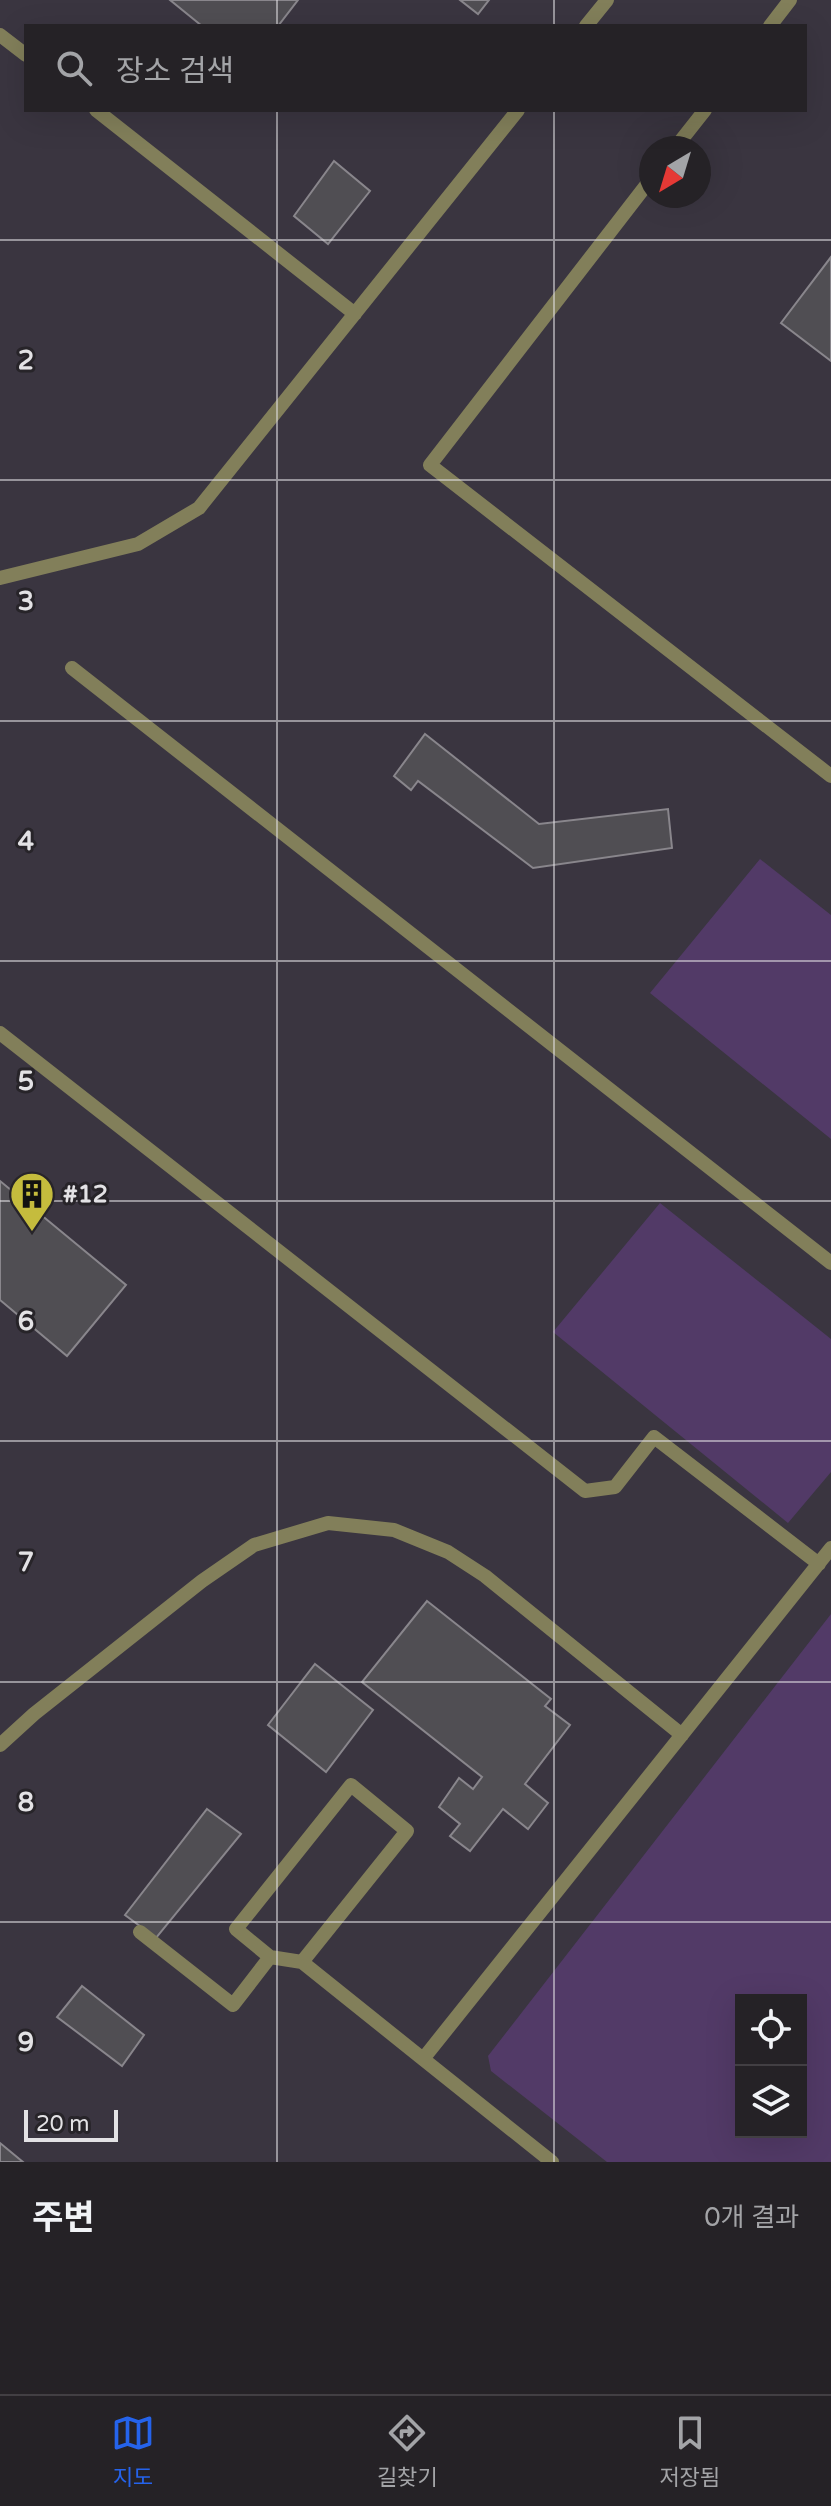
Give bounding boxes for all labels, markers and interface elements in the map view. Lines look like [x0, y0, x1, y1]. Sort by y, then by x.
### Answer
search box [24, 24, 807, 112]
icon: search [52, 46, 96, 90]
text: 장소 검색 [116, 53, 234, 90]
north arrow [639, 136, 711, 208]
text: 2 [18, 345, 34, 376]
text: 3 [18, 586, 34, 617]
text: 4 [18, 826, 34, 857]
text: 5 [18, 1066, 34, 1097]
building icon: #12 [8, 1170, 56, 1233]
place label: #12 [63, 1180, 108, 1209]
text: 6 [18, 1306, 34, 1337]
text: 7 [18, 1547, 34, 1578]
text: 8 [18, 1787, 34, 1818]
map controls [735, 1994, 807, 2138]
button: locate [735, 1994, 807, 2066]
text: 9 [18, 2027, 34, 2058]
button: layers [735, 2066, 807, 2138]
scale bar [24, 2106, 118, 2142]
text: 20 m [36, 2111, 90, 2137]
text: 주변 [32, 2198, 95, 2239]
text: 0개 결과 [704, 2202, 799, 2233]
tab: 지도 [111, 2411, 155, 2491]
tab: 길찾기 [377, 2411, 438, 2491]
tab: 저장됨 [659, 2411, 720, 2491]

